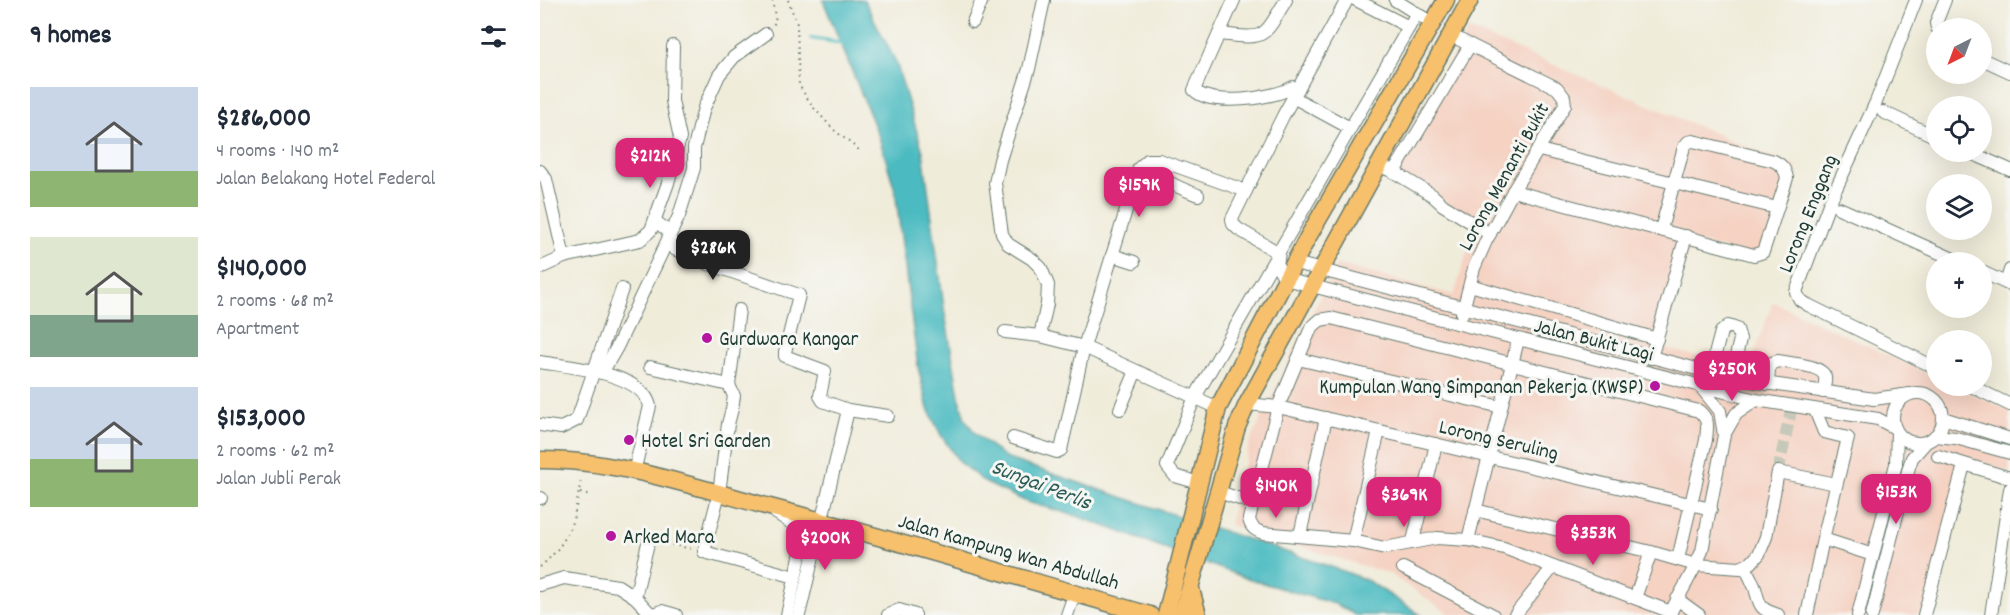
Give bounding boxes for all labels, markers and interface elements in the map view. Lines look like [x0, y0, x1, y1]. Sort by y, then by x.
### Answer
text: 9 homes [30, 18, 112, 55]
north arrow [1926, 18, 1992, 84]
map controls [1926, 18, 1992, 396]
icon: filters [477, 20, 510, 53]
button: locate [1926, 96, 1992, 162]
street label: Lorong Menanti Bukit [1452, 98, 1559, 257]
text: $286,000 [216, 101, 311, 138]
icon: home [78, 111, 150, 183]
text: 4 rooms · 140 m² [216, 138, 339, 166]
pin: $212K [608, 138, 692, 189]
text: $212K [629, 143, 671, 171]
street label: Lorong Enggang [1772, 150, 1847, 278]
text: Jalan Belakang Hotel Federal [216, 166, 435, 194]
pin: $159K [1097, 167, 1181, 218]
text: $159K [1118, 172, 1160, 200]
button: layers [1926, 174, 1992, 240]
pin: $286K [671, 230, 755, 281]
text: $286K [690, 235, 736, 263]
text: $140,000 [216, 251, 307, 288]
button: + [1926, 252, 1992, 318]
icon: home [78, 261, 150, 333]
text: 2 rooms · 68 m² [216, 288, 334, 316]
street label: Jalan Bukit Lagi [1530, 313, 1656, 371]
text: Apartment [216, 316, 299, 344]
place label: Gurdwara Kangar [719, 326, 858, 356]
button: − [1926, 330, 1992, 396]
marker: Gurdwara Kangar [700, 331, 714, 345]
pin: $250K [1690, 351, 1774, 402]
text: $250K [1708, 356, 1756, 384]
place label: Kumpulan Wang Simpanan Pekerja (KWSP) [1319, 374, 1643, 404]
marker: Kumpulan Wang Simpanan Pekerja (KWSP) [1648, 379, 1662, 393]
text: $153,000 [216, 401, 306, 438]
icon: home [78, 411, 150, 483]
street label: Lorong Seruling [1436, 414, 1561, 470]
place label: Hotel Sri Garden [641, 428, 771, 458]
marker: Hotel Sri Garden [622, 433, 636, 447]
text: 2 rooms · 62 m² [216, 438, 335, 466]
water label: Sungai Perlis [986, 453, 1096, 520]
text: Jalan Jubli Perak [216, 466, 341, 494]
pin: $140K [1234, 468, 1318, 519]
text: $140K [1255, 473, 1297, 501]
pin: $153K [1854, 474, 1938, 525]
pin: $369K [1362, 477, 1446, 528]
text: $153K [1875, 479, 1917, 507]
text: $369K [1380, 482, 1428, 510]
street label: Jalan Kampung Wan Abdullah [894, 508, 1122, 600]
pin: $353K [1551, 515, 1635, 566]
pin: $200K [783, 520, 867, 571]
text: $353K [1570, 520, 1616, 548]
place label: Arked Mara [623, 524, 716, 554]
text: $200K [800, 525, 850, 553]
marker: Arked Mara [604, 529, 618, 543]

